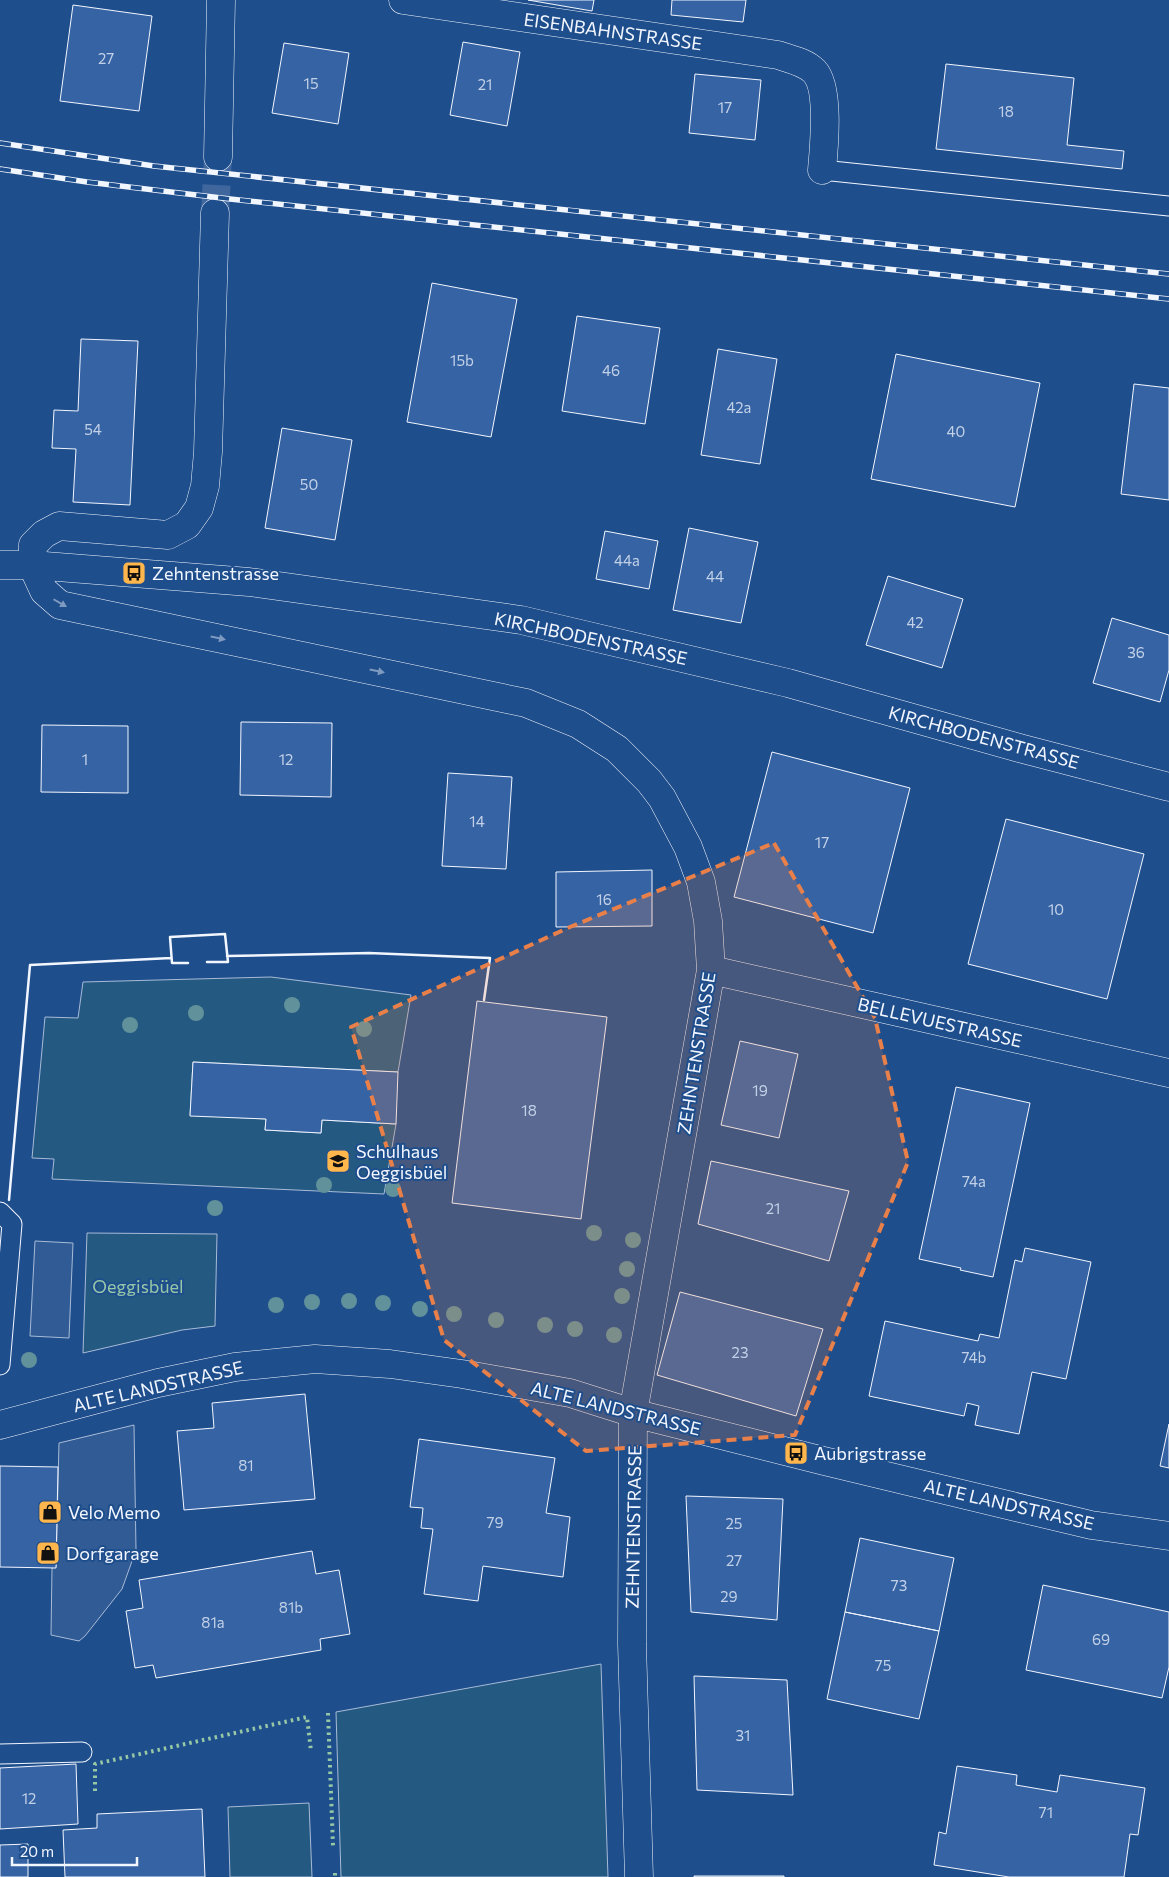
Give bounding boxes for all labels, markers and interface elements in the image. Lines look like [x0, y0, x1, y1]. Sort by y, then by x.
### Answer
street label: EISENBAHNSTRASSE [522, 8, 704, 54]
house number: 27 [98, 49, 114, 67]
house number: 15 [303, 74, 319, 92]
house number: 21 [478, 75, 492, 93]
house number: 17 [718, 98, 732, 116]
house number: 18 [998, 102, 1014, 120]
house number: 15b [450, 351, 474, 369]
house number: 46 [602, 361, 620, 379]
house number: 42a [727, 398, 751, 416]
house number: 54 [84, 420, 102, 438]
house number: 40 [947, 422, 965, 440]
house number: 50 [300, 475, 318, 493]
house number: 44a [614, 551, 640, 569]
bus stop icon: Zehntenstrasse [121, 560, 147, 586]
place label: Zehntenstrasse [152, 562, 279, 584]
house number: 44 [706, 567, 724, 585]
one-way arrow [53, 598, 66, 607]
street label: KIRCHBODENSTRASSE [493, 607, 689, 669]
house number: 42 [906, 613, 924, 631]
one-way arrow [210, 634, 225, 642]
house number: 36 [1127, 643, 1145, 661]
one-way arrow [369, 667, 384, 675]
street label: KIRCHBODENSTRASSE [886, 701, 1082, 773]
house number: 1 [82, 750, 88, 768]
house number: 12 [279, 750, 293, 768]
house number: 14 [469, 812, 485, 830]
house number: 17 [815, 833, 829, 851]
house number: 16 [596, 890, 612, 908]
house number: 10 [1048, 900, 1064, 918]
street label: ZEHNTENSTRASSE [672, 970, 720, 1136]
street label: BELLEVUESTRASSE [856, 992, 1024, 1052]
house number: 19 [752, 1081, 768, 1099]
house number: 18 [521, 1101, 537, 1119]
place label: Schulhaus Oeggisbüel [356, 1140, 447, 1183]
school or university icon: Schulhaus Oeggisbüel [325, 1148, 351, 1174]
house number: 74a [962, 1172, 986, 1190]
house number: 21 [766, 1199, 780, 1217]
park label: Oeggisbüel [92, 1275, 184, 1297]
house number: 23 [732, 1343, 748, 1361]
house number: 74b [962, 1348, 987, 1366]
street label: ALTE LANDSTRASSE [71, 1356, 245, 1416]
street label: ALTE LANDSTRASSE [529, 1376, 703, 1440]
bus stop icon: Aubrigstrasse [783, 1440, 809, 1466]
place label: Aubrigstrasse [814, 1442, 926, 1464]
street label: ZEHNTENSTRASSE [621, 1445, 645, 1609]
house number: 81 [238, 1456, 254, 1474]
street label: ALTE LANDSTRASSE [922, 1474, 1096, 1534]
shop icon: Velo Memo [37, 1499, 63, 1525]
place label: Velo Memo [68, 1501, 161, 1523]
house number: 79 [487, 1513, 503, 1531]
house number: 25 [726, 1514, 742, 1532]
shop icon: Dorfgarage [35, 1540, 61, 1566]
place label: Dorfgarage [66, 1542, 159, 1564]
house number: 27 [726, 1551, 742, 1569]
house number: 73 [891, 1576, 907, 1594]
house number: 29 [720, 1587, 738, 1605]
house number: 81b [279, 1598, 303, 1616]
house number: 81a [201, 1613, 225, 1631]
house number: 69 [1092, 1630, 1110, 1648]
house number: 75 [875, 1656, 891, 1674]
house number: 31 [736, 1726, 750, 1744]
house number: 12 [22, 1789, 36, 1807]
house number: 71 [1039, 1803, 1053, 1821]
scale bar [12, 1834, 138, 1866]
text: 20 m [20, 1842, 54, 1860]

